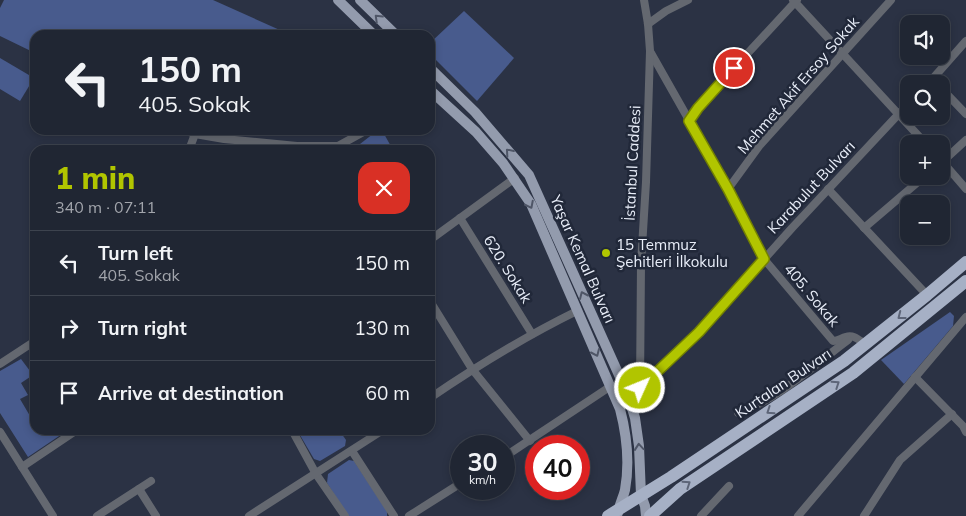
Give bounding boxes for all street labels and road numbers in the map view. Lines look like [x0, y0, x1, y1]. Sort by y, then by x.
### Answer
street label: Mehmet Akif Ersoy Sokak [733, 12, 863, 158]
street label: İstanbul Caddesi [619, 105, 645, 221]
street label: Karabulut Bulvarı [763, 137, 859, 237]
street label: Yaşar Kemal Bulvarı [546, 191, 620, 326]
street label: 620. Sokak [480, 231, 537, 307]
street label: 405. Sokak [780, 260, 844, 331]
street label: Kurtalan Bulvarı [731, 344, 835, 422]

